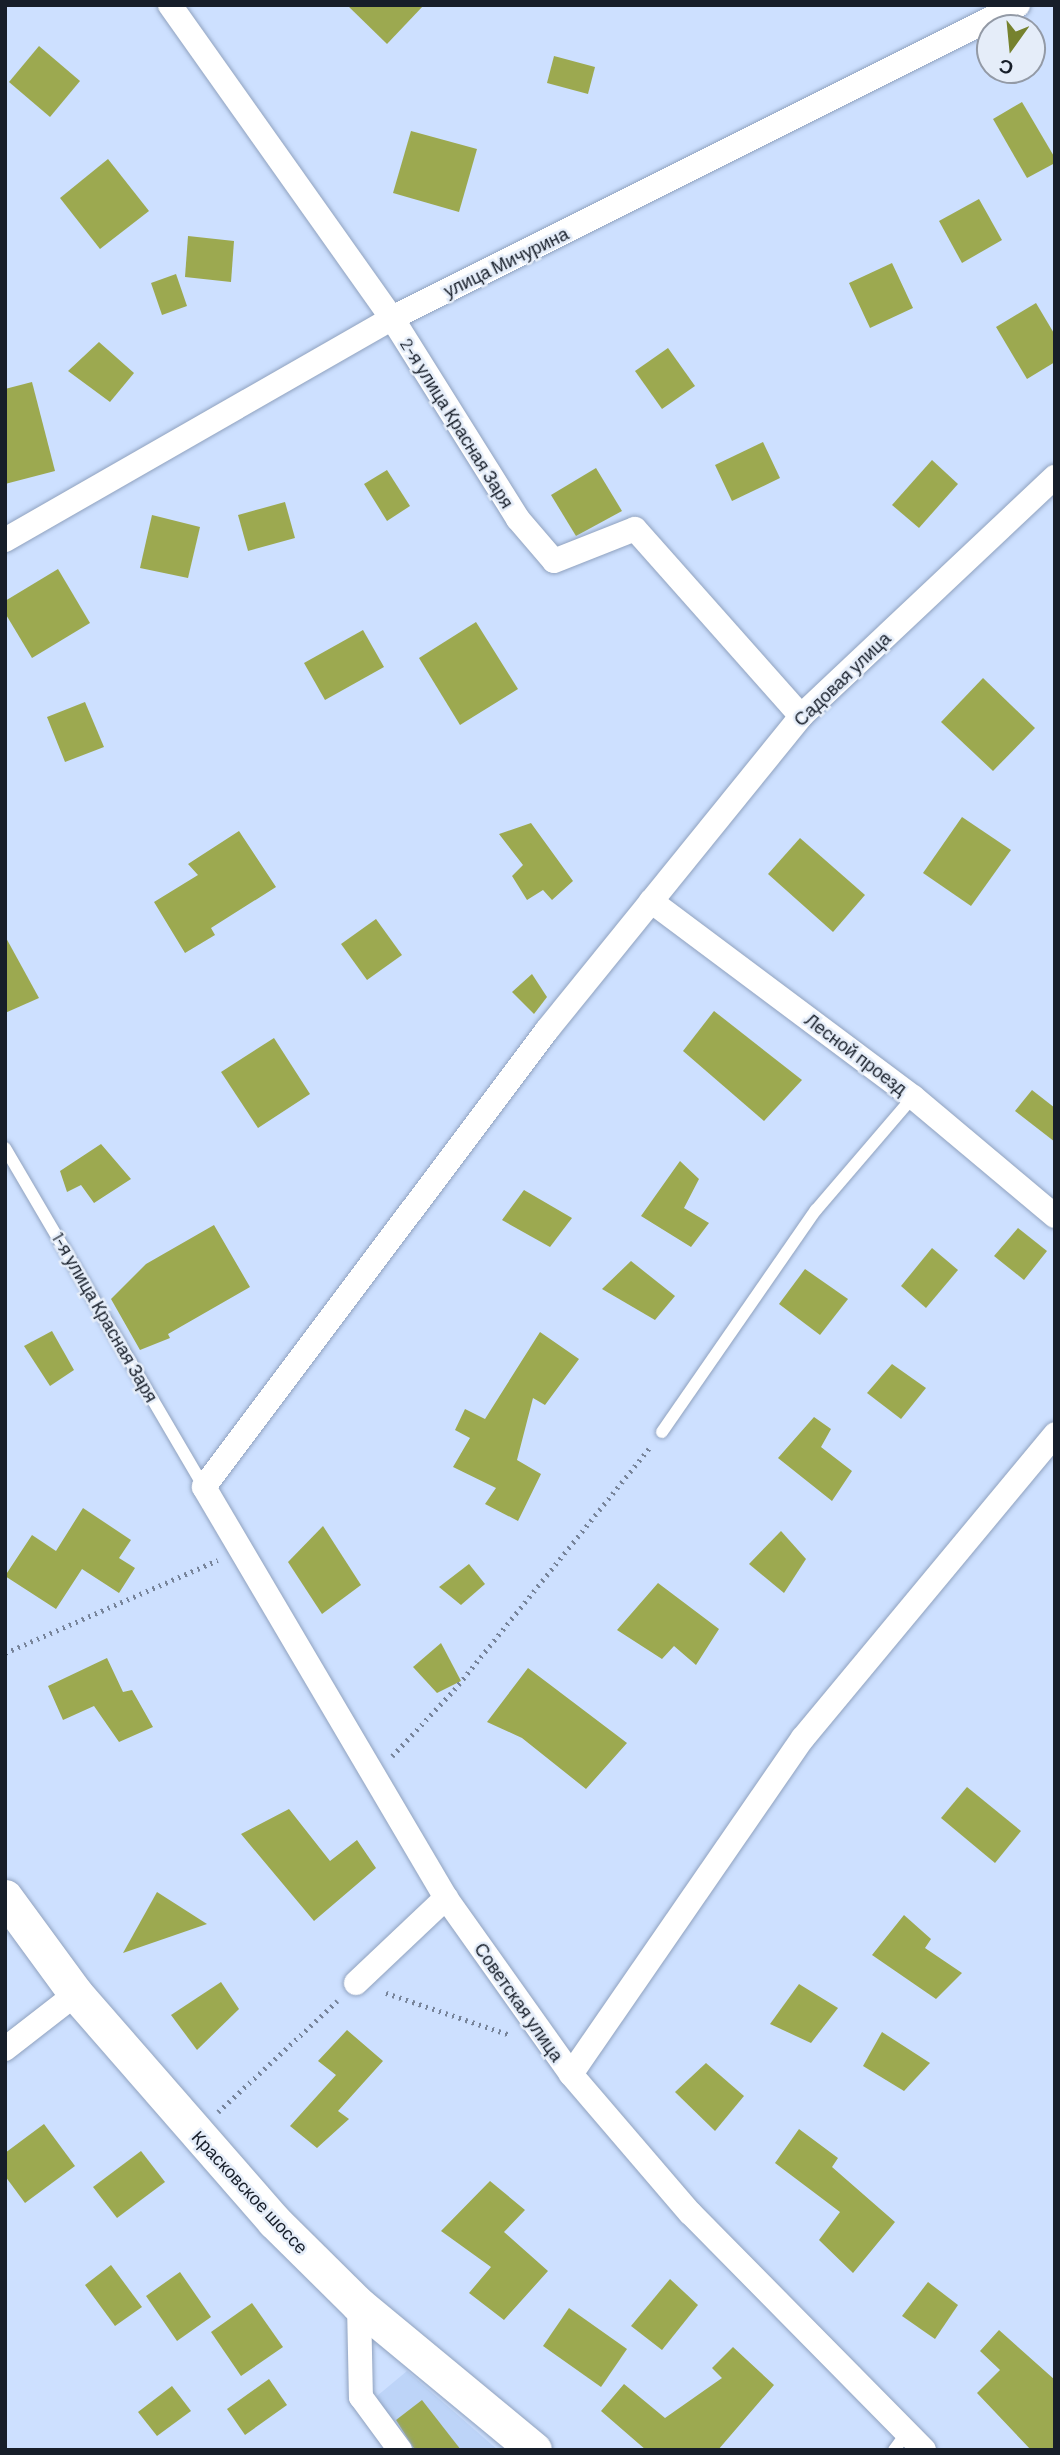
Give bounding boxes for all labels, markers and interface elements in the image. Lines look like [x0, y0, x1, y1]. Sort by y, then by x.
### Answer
north arrow [976, 14, 1046, 84]
text: С [996, 55, 1016, 81]
street label: улица Мичурина [440, 222, 572, 302]
street label: 2-я улица Красная Заря [396, 334, 518, 512]
street label: Садовая улица [789, 627, 895, 731]
street label: Лесной проезд [801, 1009, 911, 1099]
street label: 1-я улица Красная Заря [47, 1228, 163, 1406]
street label: Советская улица [470, 1938, 568, 2066]
street label: Красковское шоссе [188, 2126, 312, 2258]

